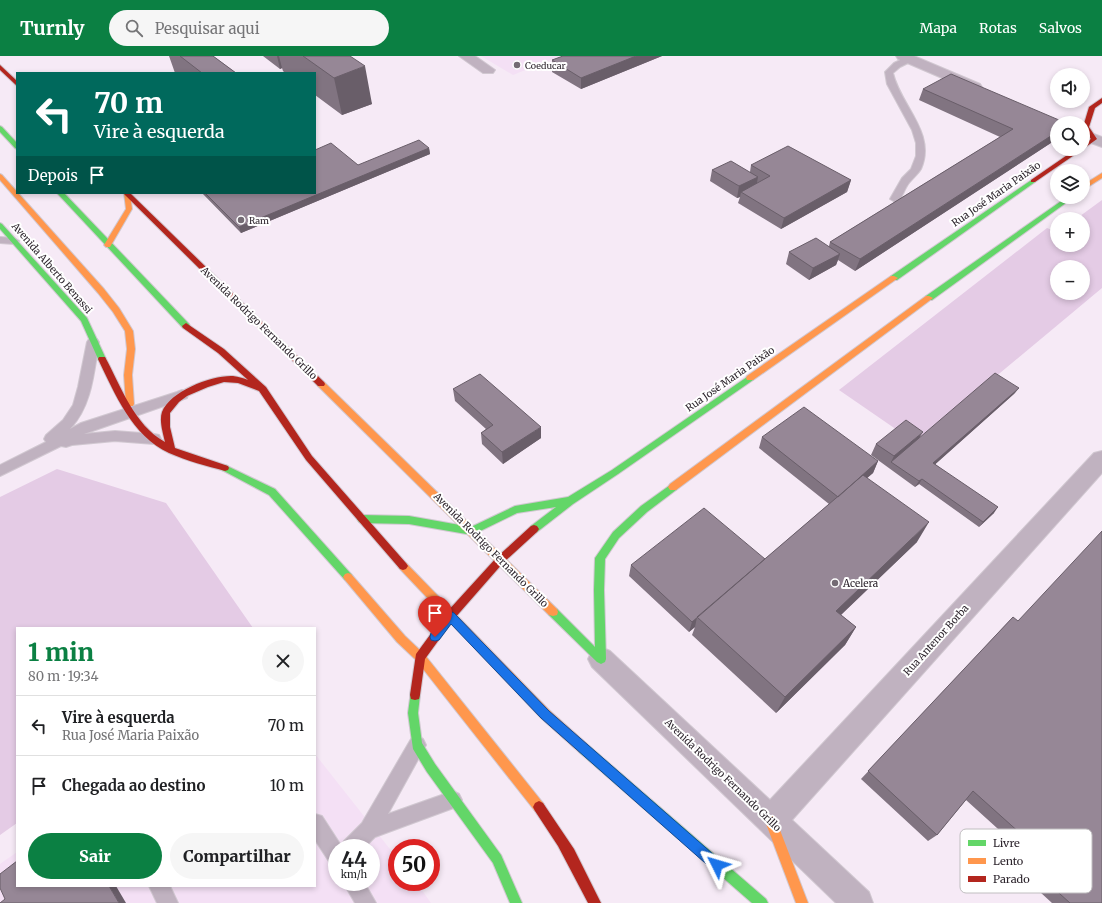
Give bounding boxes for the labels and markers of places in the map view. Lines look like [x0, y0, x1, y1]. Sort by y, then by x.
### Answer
marker: Coeducar [512, 60, 522, 70]
place label: Coeducar [525, 60, 566, 71]
marker: Ram [236, 215, 246, 225]
place label: Ram [249, 215, 269, 226]
place label: Acelera [842, 577, 879, 590]
marker: Acelera [830, 578, 840, 588]
pin [418, 596, 452, 637]

